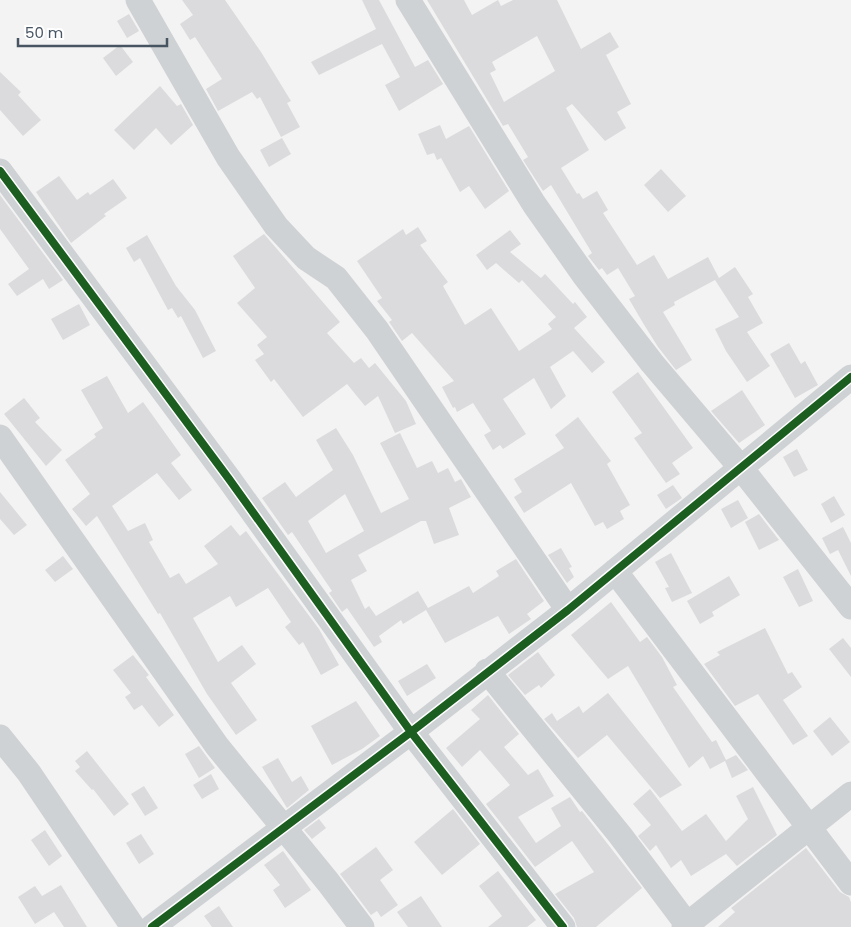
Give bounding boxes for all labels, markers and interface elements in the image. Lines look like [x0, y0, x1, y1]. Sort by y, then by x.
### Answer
scale bar [18, 15, 166, 47]
text: 50 m [25, 22, 63, 43]

